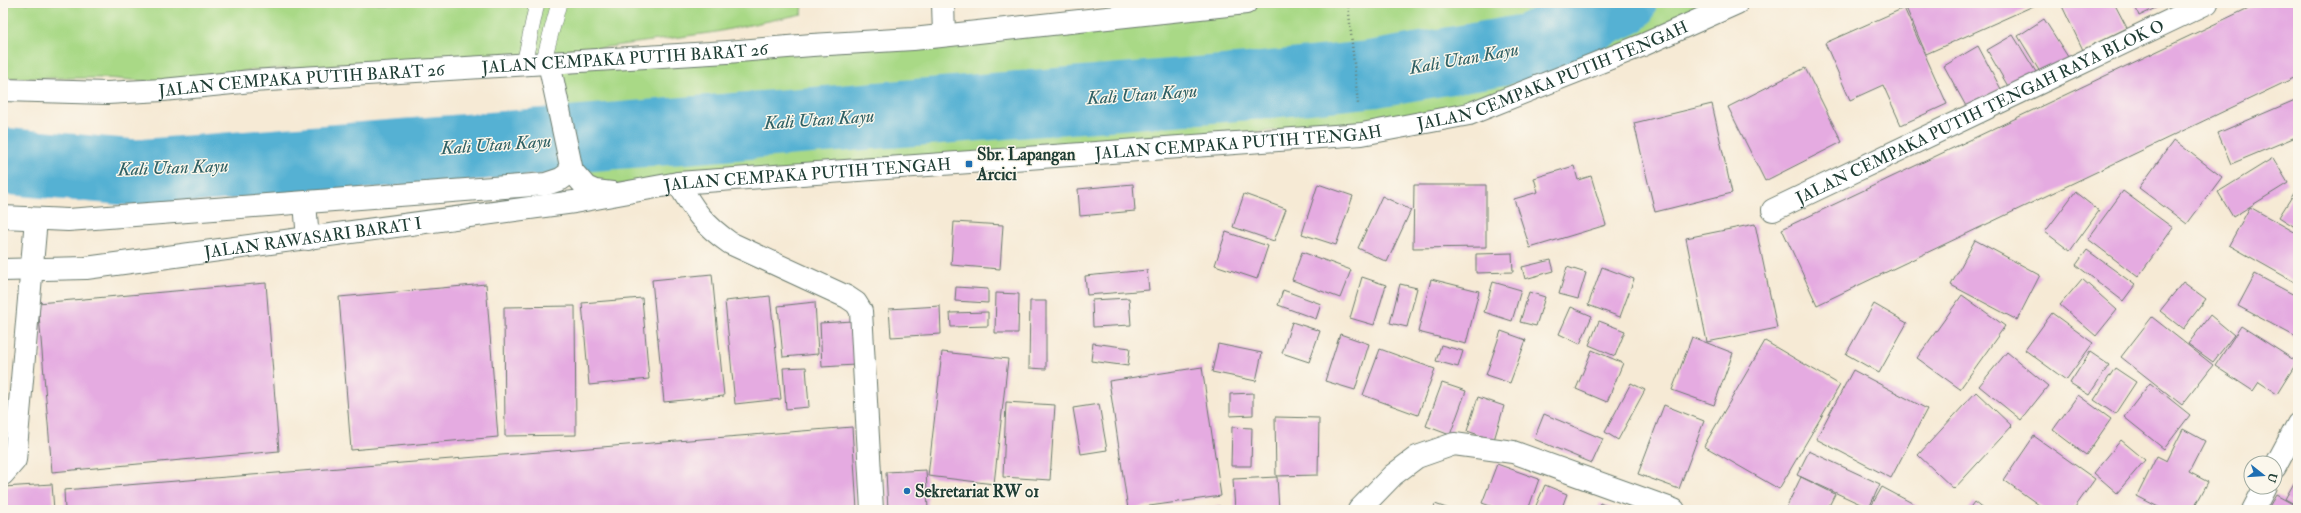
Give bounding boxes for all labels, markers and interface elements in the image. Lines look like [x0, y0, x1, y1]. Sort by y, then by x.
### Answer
street label: JALAN CEMPAKA PUTIH TENGAH RAYA BLOK O [1791, 15, 2167, 210]
street label: JALAN CEMPAKA PUTIH TENGAH [1414, 16, 1691, 135]
street label: JALAN CEMPAKA PUTIH BARAT 26 [480, 38, 770, 79]
water label: Kali Utan Kayu [1407, 38, 1521, 80]
street label: JALAN CEMPAKA PUTIH BARAT 26 [157, 59, 446, 102]
water label: Kali Utan Kayu [1085, 80, 1198, 110]
water label: Kali Utan Kayu [762, 105, 875, 135]
street label: JALAN CEMPAKA PUTIH TENGAH [1093, 120, 1384, 165]
water label: Kali Utan Kayu [439, 130, 552, 160]
place label: Sbr. Lapangan Arcici [976, 144, 1076, 185]
street label: JALAN CEMPAKA PUTIH TENGAH [661, 153, 952, 197]
water label: Kali Utan Kayu [116, 155, 229, 181]
marker: Sbr. Lapangan Arcici [964, 159, 974, 169]
street label: JALAN RAWASARI BARAT I [202, 212, 423, 264]
north arrow [2243, 455, 2283, 495]
text: U [2264, 471, 2280, 485]
place label: Sekretariat RW 01 [915, 481, 1039, 502]
marker: Sekretariat RW 01 [902, 486, 912, 496]

